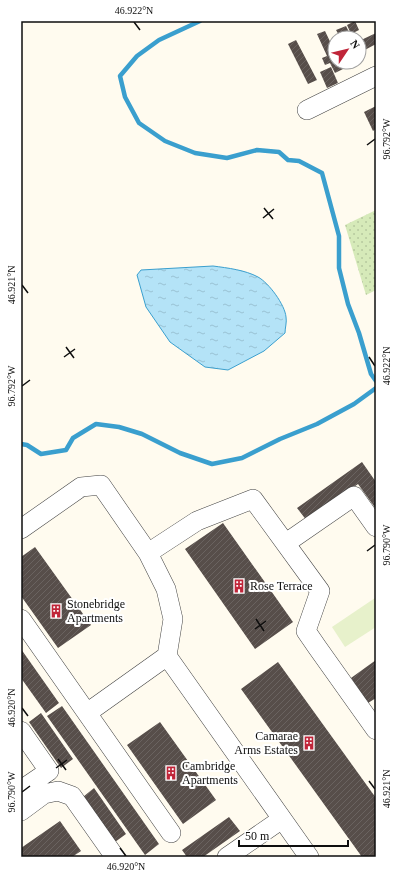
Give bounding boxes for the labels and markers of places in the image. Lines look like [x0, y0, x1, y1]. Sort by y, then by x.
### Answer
building icon: Rose Terrace [231, 578, 247, 594]
place label: Rose Terrace [250, 579, 313, 593]
place label: Stonebridge Apartments [67, 597, 125, 625]
building icon: Stonebridge Apartments [48, 603, 64, 619]
place label: Camarae Arms Estates [234, 729, 298, 757]
building icon: Camarae Arms Estates [301, 735, 317, 751]
place label: Cambridge Apartments [182, 759, 238, 787]
building icon: Cambridge Apartments [163, 765, 179, 781]

